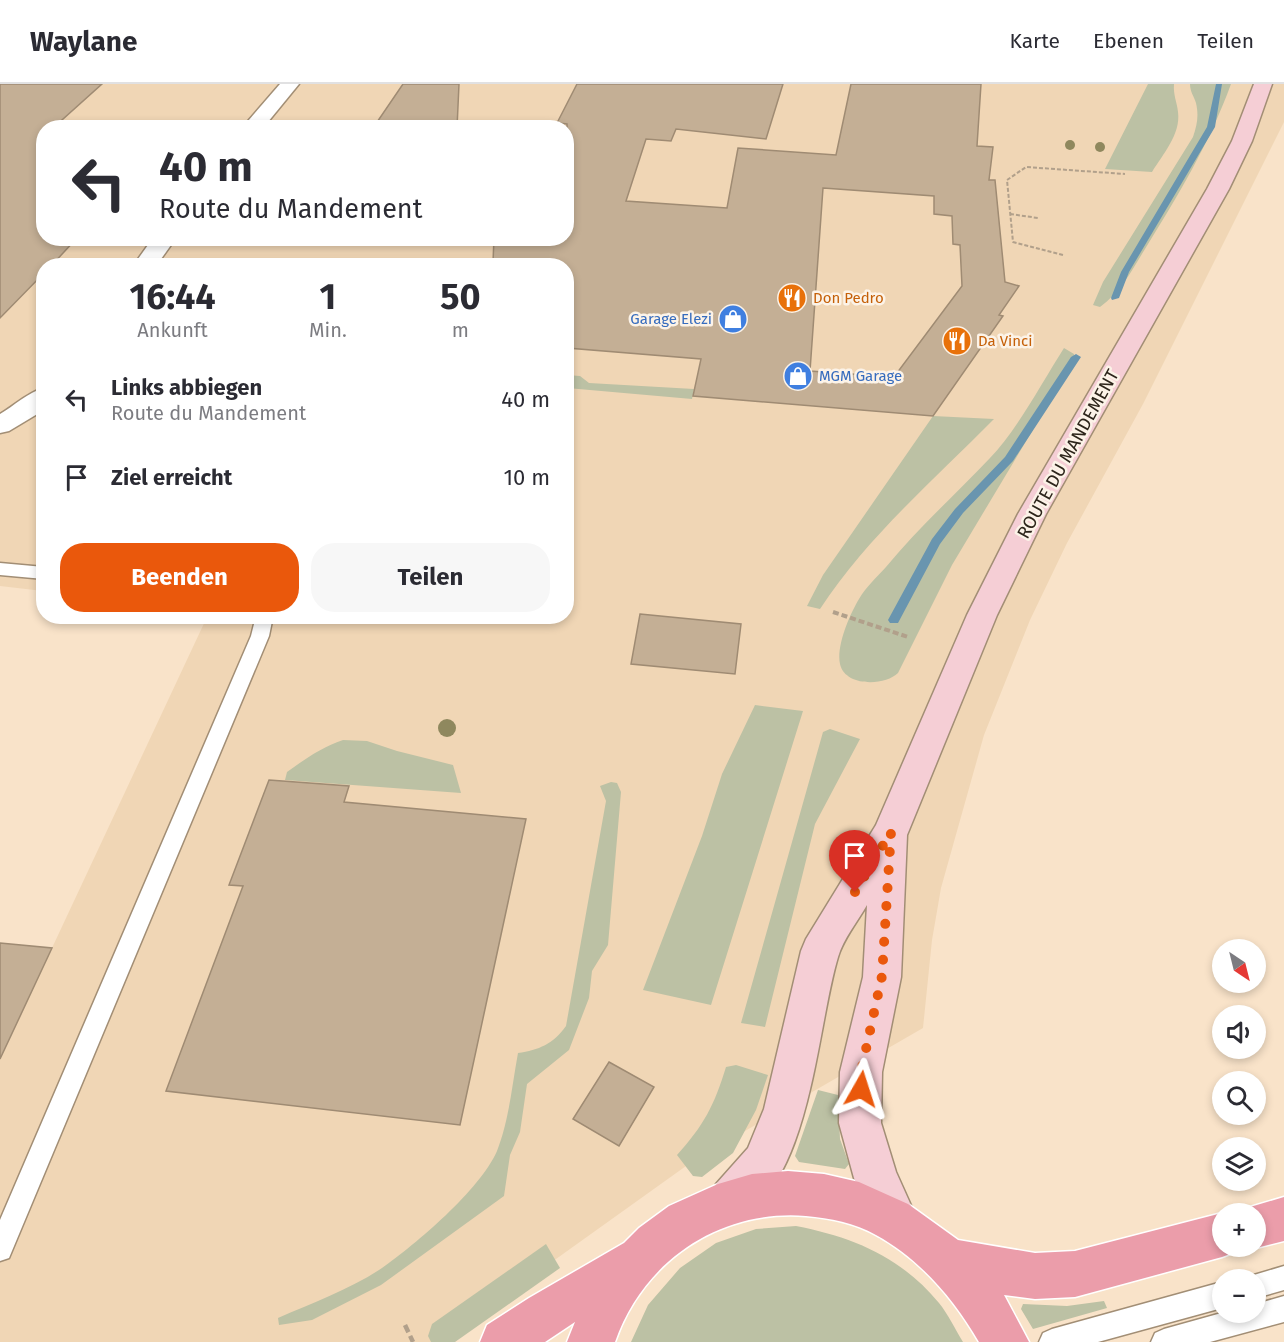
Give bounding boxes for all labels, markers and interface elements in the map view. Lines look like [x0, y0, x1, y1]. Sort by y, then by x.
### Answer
text: Waylane [30, 25, 137, 58]
text: Karte [1009, 28, 1060, 54]
text: Ebenen [1093, 28, 1164, 54]
text: Teilen [1197, 28, 1254, 54]
text: 40 m [159, 142, 253, 192]
icon: left [60, 144, 138, 222]
text: Route du Mandement [159, 193, 422, 225]
text: 16:44 [129, 275, 216, 319]
text: 1 [320, 275, 336, 319]
text: 50 [440, 275, 481, 319]
restaurant icon: Don Pedro [776, 282, 808, 314]
place label: Don Pedro [813, 289, 884, 307]
shop icon: Garage Elezi [717, 303, 749, 335]
place label: Garage Elezi [630, 310, 712, 328]
text: Ankunft [137, 318, 208, 342]
text: Min. [309, 318, 347, 342]
text: m [452, 318, 469, 342]
restaurant icon: Da Vinci [941, 325, 973, 357]
place label: Da Vinci [978, 332, 1032, 350]
shop icon: MGM Garage [782, 360, 814, 392]
street label: ROUTE DU MANDEMENT [1012, 365, 1124, 542]
place label: MGM Garage [819, 367, 902, 385]
text: Links abbiegen [111, 374, 262, 401]
icon: left [60, 383, 93, 416]
text: 40 m [501, 386, 550, 413]
text: Route du Mandement [111, 401, 306, 425]
icon: arrive [60, 461, 93, 494]
text: Ziel erreicht [111, 464, 232, 491]
text: 10 m [504, 464, 550, 491]
button: Beenden [60, 543, 299, 612]
button: Teilen [311, 543, 550, 612]
pin [829, 830, 880, 892]
icon: arrive [838, 839, 871, 872]
north arrow [1212, 939, 1266, 993]
map controls [1212, 939, 1266, 1323]
button: sound [1212, 1005, 1266, 1059]
position arrow [829, 1057, 893, 1121]
button: search [1212, 1071, 1266, 1125]
button: layers [1212, 1137, 1266, 1191]
button: + [1212, 1203, 1266, 1257]
button: − [1212, 1269, 1266, 1323]

